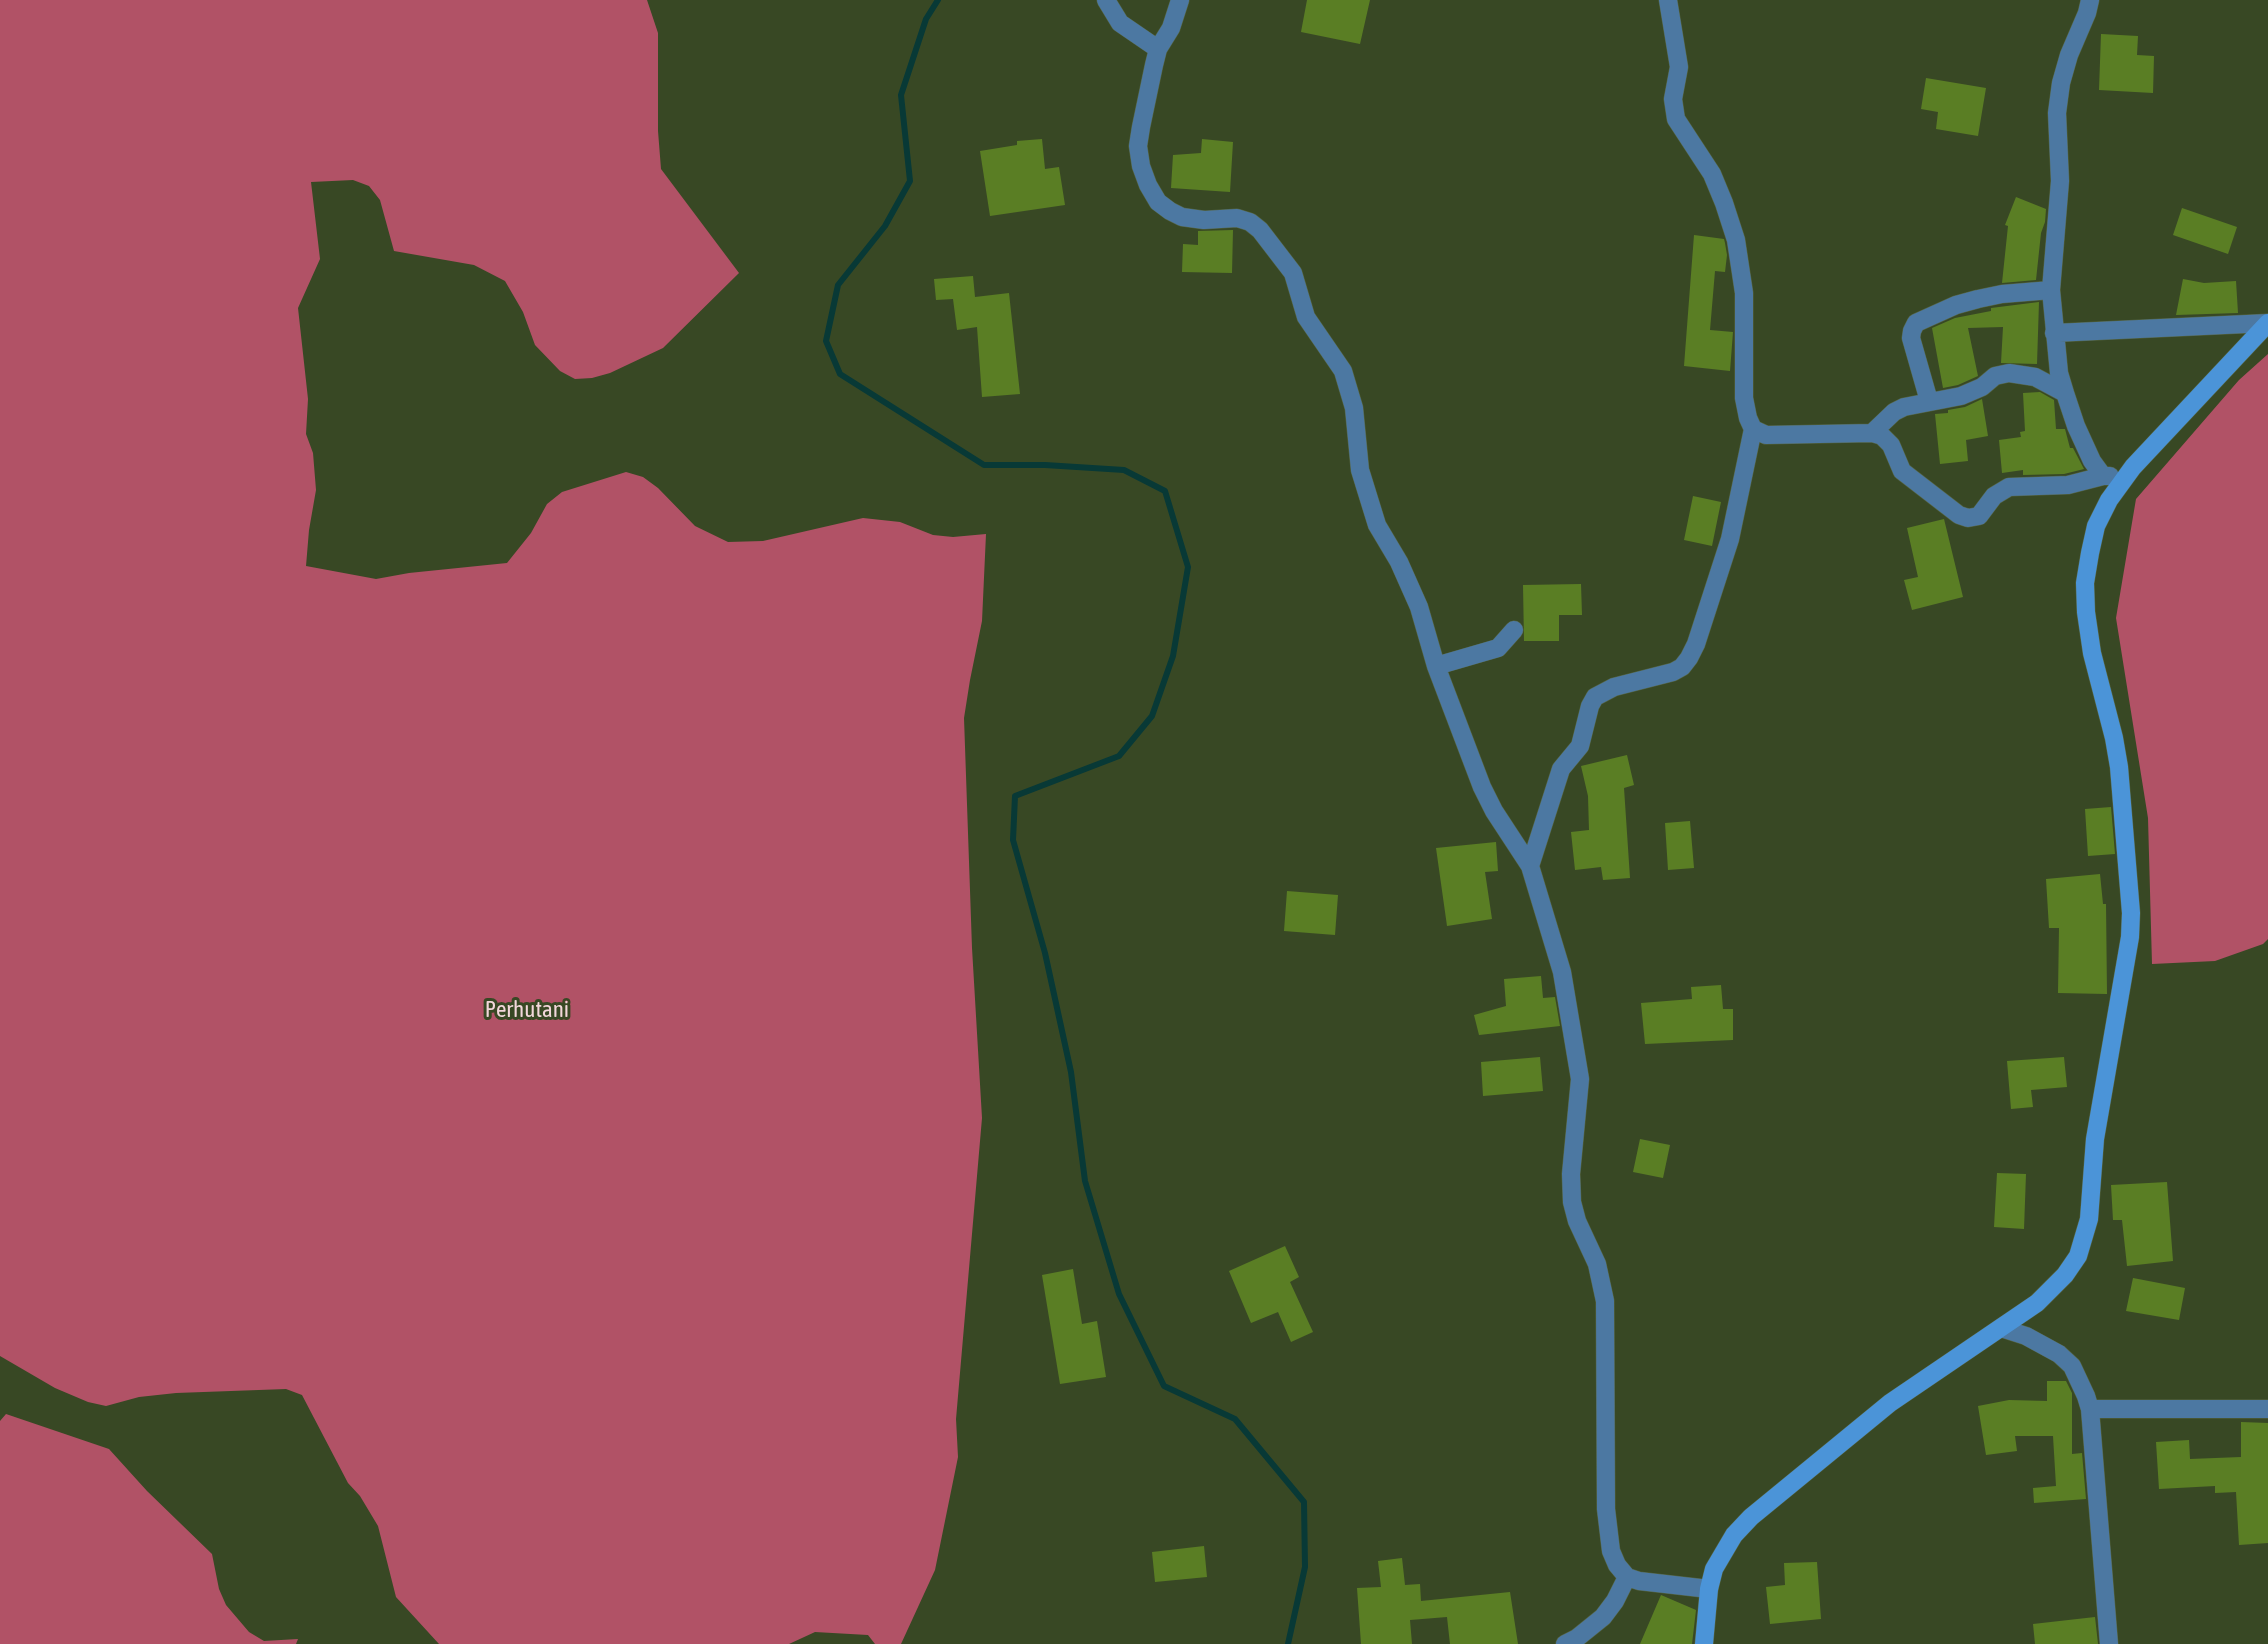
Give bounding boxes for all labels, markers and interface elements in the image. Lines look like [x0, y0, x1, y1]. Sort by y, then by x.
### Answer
park label: Perhutani [485, 996, 569, 1024]

